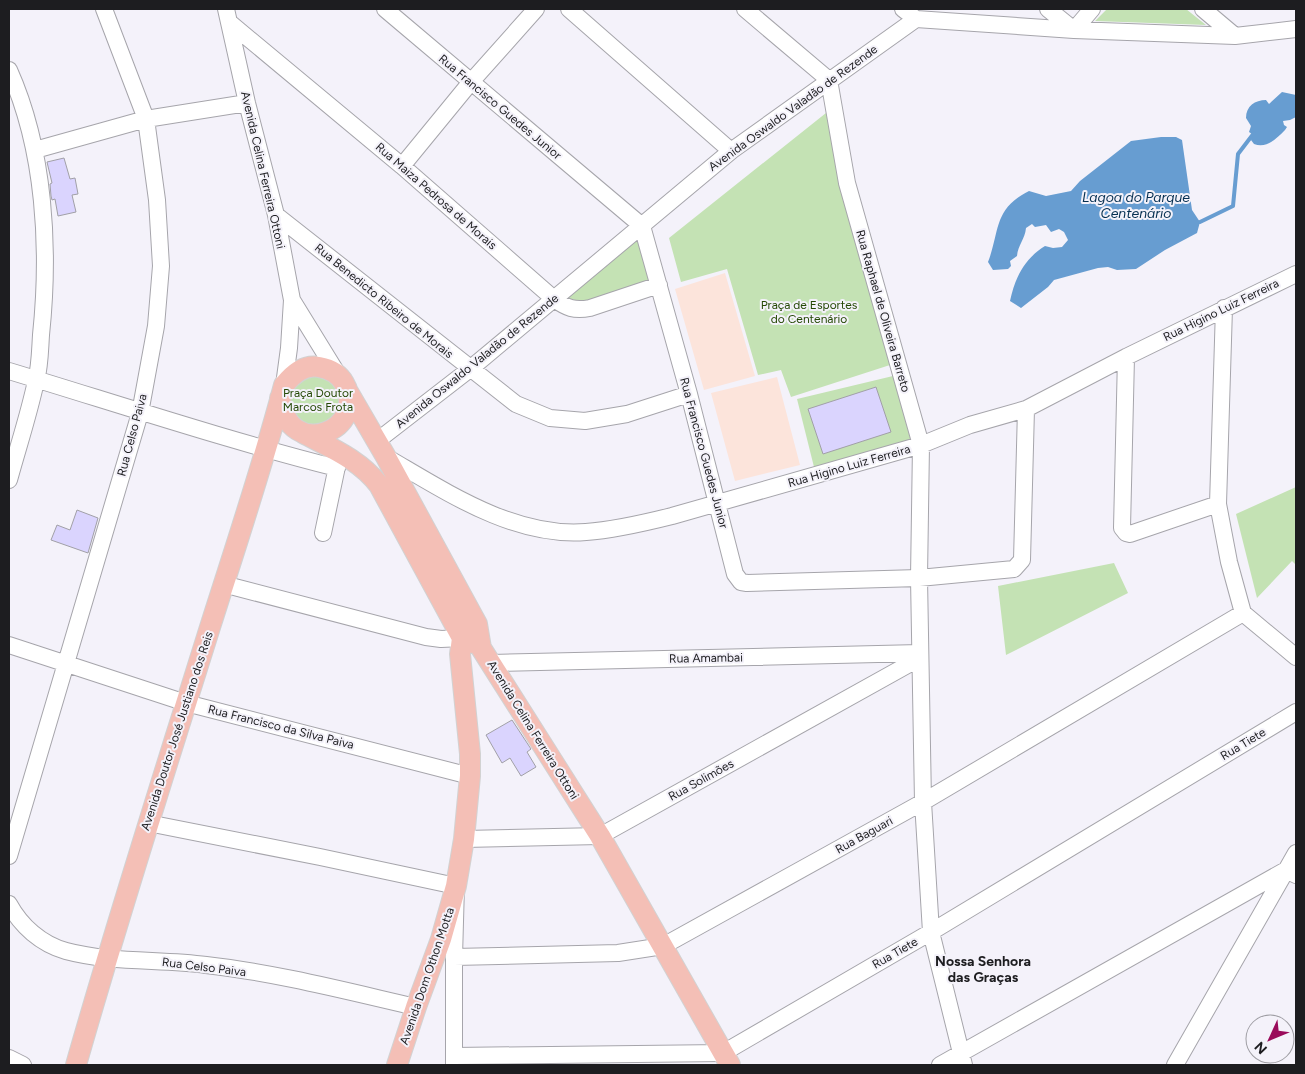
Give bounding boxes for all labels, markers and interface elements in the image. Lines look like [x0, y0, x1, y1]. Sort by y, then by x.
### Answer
street label: Avenida Oswaldo Valadão de Rezende [706, 42, 880, 174]
street label: Rua Francisco Guedes Junior [436, 52, 564, 162]
street label: Avenida Celina Ferreira Ottoni [238, 90, 288, 250]
street label: Rua Maiza Pedrosa de Morais [373, 140, 500, 253]
water label: Lagoa do Parque Centenário [1082, 189, 1190, 222]
street label: Rua Raphael de Oliveira Barreto [853, 228, 913, 394]
street label: Rua Benedicto Ribeiro de Morais [312, 241, 456, 361]
street label: Rua Higino Luiz Ferreira [1161, 276, 1281, 344]
street label: Avenida Oswaldo Valadão de Rezende [393, 291, 561, 431]
park label: Praça de Esportes do Centenário [761, 298, 858, 326]
street label: Rua Francisco Guedes Junior [677, 376, 731, 530]
park label: Praça Doutor Marcos Frota [283, 386, 353, 414]
street label: Rua Celso Paiva [114, 392, 150, 478]
street label: Rua Higino Luiz Ferreira [786, 442, 912, 490]
street label: Avenida Doutor José Justiano dos Reis [138, 629, 216, 832]
street label: Rua Amambai [669, 650, 743, 666]
street label: Avenida Celina Ferreira Ottoni [484, 658, 582, 802]
street label: Rua Francisco da Silva Paiva [207, 702, 355, 752]
street label: Rua Tiete [1218, 725, 1269, 763]
street label: Rua Solimões [666, 756, 736, 804]
street label: Rua Baguari [833, 813, 895, 857]
street label: Avenida Dom Othon Motta [397, 906, 457, 1046]
street label: Rua Tiete [870, 934, 921, 972]
district label: Nossa Senhora das Graças [935, 953, 1031, 986]
street label: Rua Celso Paiva [161, 955, 247, 979]
north arrow [1245, 1014, 1295, 1064]
text: N [1251, 1038, 1271, 1057]

